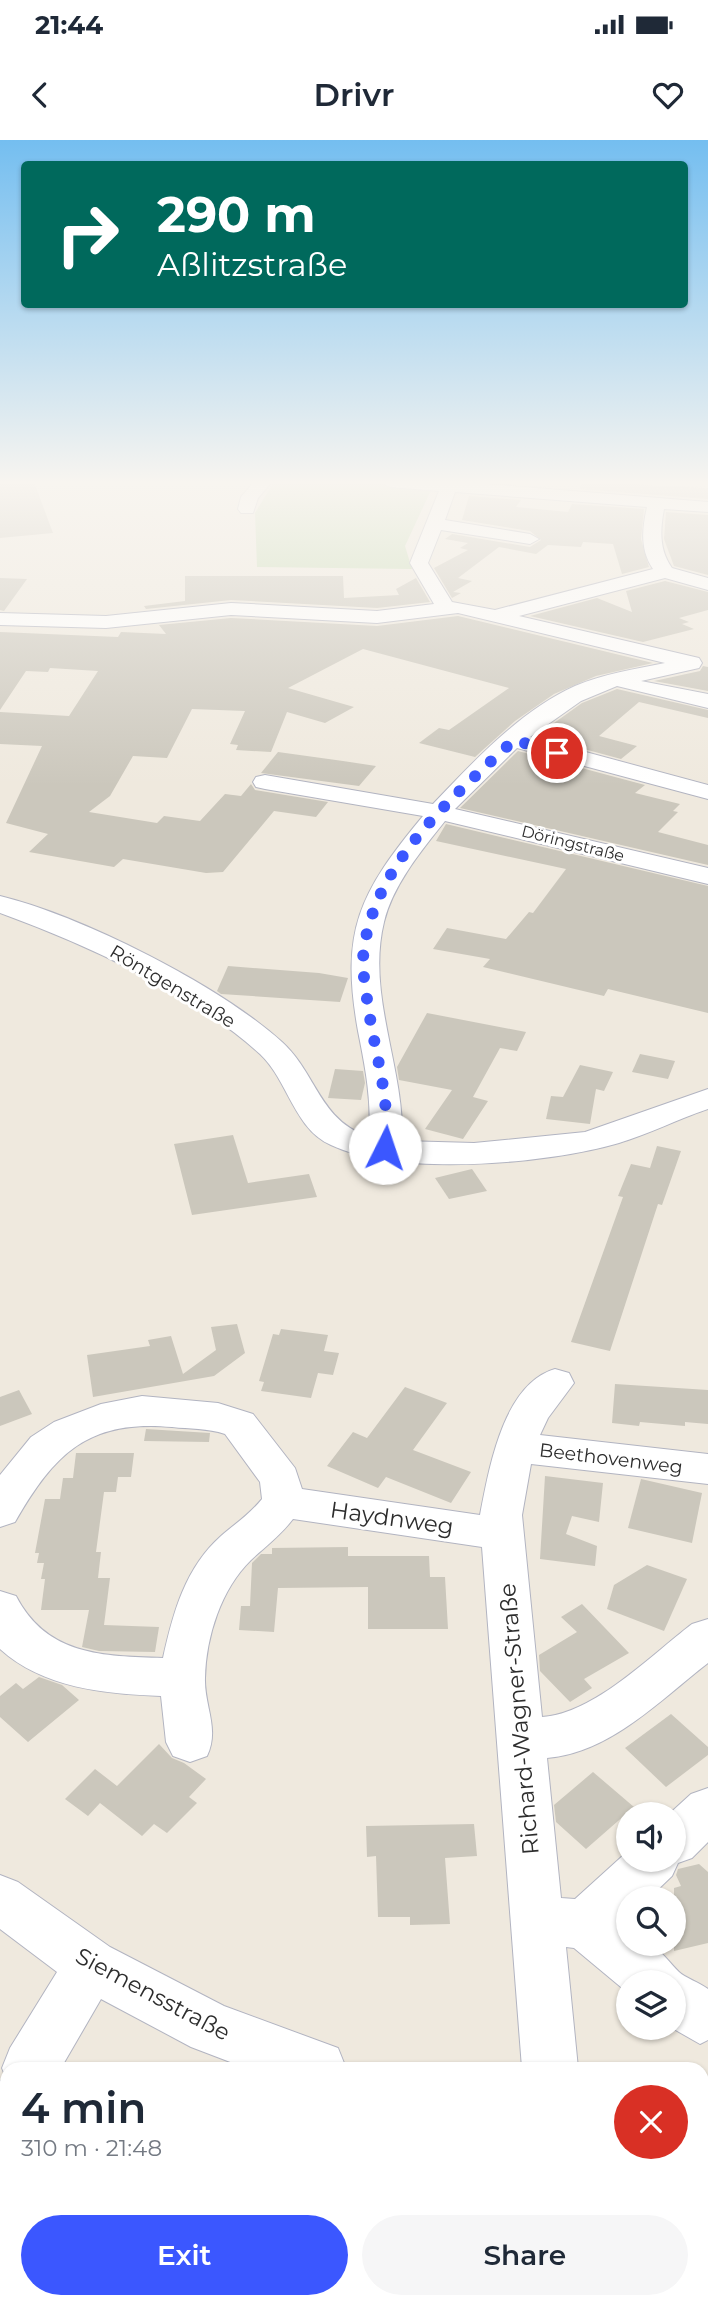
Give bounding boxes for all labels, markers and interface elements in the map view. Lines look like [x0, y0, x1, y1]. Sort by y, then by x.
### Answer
text: 21:44 [35, 9, 103, 41]
text: Drivr [314, 75, 394, 114]
icon: back [21, 76, 59, 114]
icon: heart [649, 76, 687, 114]
text: 290 m [157, 185, 316, 244]
icon: right [42, 189, 133, 280]
text: Aßlitzstraße [157, 245, 347, 284]
pin [527, 723, 587, 783]
icon: arrive [538, 734, 576, 772]
street label: Döringstraße [519, 822, 626, 865]
street label: Röntgenstraße [106, 940, 240, 1033]
position arrow [348, 1111, 422, 1185]
street label: Beethovenweg [538, 1438, 684, 1479]
street label: Haydnweg [328, 1495, 456, 1541]
street label: Richard-Wagner-Straße [493, 1582, 545, 1856]
map controls [616, 1802, 686, 2040]
button: sound [616, 1802, 686, 1872]
button: search [616, 1886, 686, 1956]
street label: Siemensstraße [71, 1942, 235, 2046]
button: layers [616, 1970, 686, 2040]
text: 4 min [21, 2082, 146, 2134]
button: close [614, 2085, 688, 2159]
text: 310 m · 21:48 [21, 2134, 162, 2162]
button: Exit [21, 2215, 348, 2295]
button: Share [362, 2215, 688, 2295]

